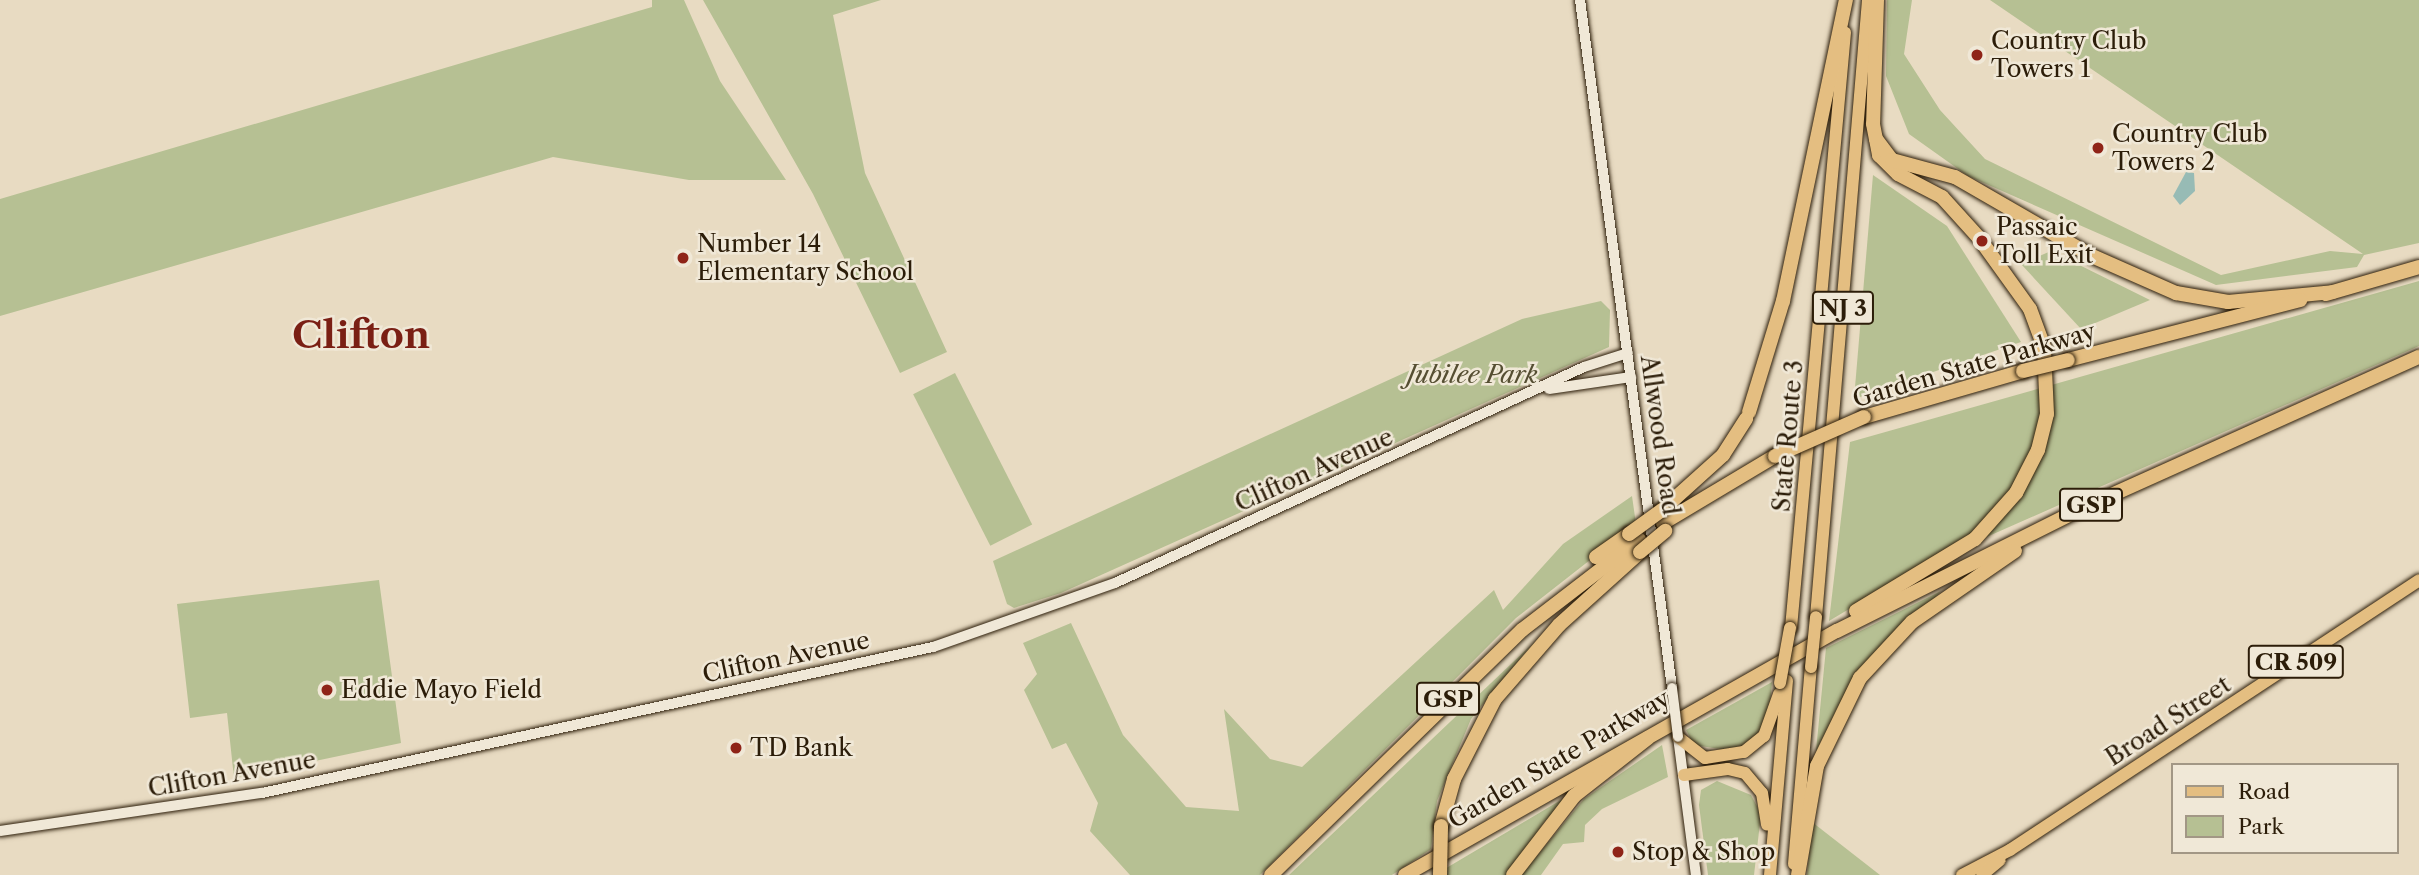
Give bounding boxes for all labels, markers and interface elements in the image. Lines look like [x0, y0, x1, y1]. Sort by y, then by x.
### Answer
place label: Country Club Towers 1 [1991, 27, 2147, 83]
marker: Country Club Towers 1 [1969, 47, 1985, 63]
place label: Country Club Towers 2 [2112, 120, 2268, 176]
marker: Country Club Towers 2 [2090, 140, 2106, 156]
place label: Passaic Toll Exit [1996, 213, 2093, 269]
place label: Number 14 Elementary School [697, 230, 914, 286]
marker: Passaic Toll Exit [1974, 233, 1990, 249]
marker: Number 14 Elementary School [675, 250, 691, 266]
road number: NJ 3 [1812, 288, 1874, 328]
district label: Clifton [292, 312, 430, 358]
street label: Garden State Parkway [1849, 317, 2099, 413]
street label: Allwood Road [1635, 353, 1685, 517]
street label: State Route 3 [1767, 359, 1809, 513]
park label: Jubilee Park [1406, 361, 1538, 389]
street label: Clifton Avenue [1230, 422, 1398, 518]
road number: GSP [2058, 485, 2124, 524]
street label: Clifton Avenue [699, 625, 873, 689]
road number: CR 509 [2247, 642, 2345, 682]
street label: Broad Street [2100, 670, 2236, 772]
place label: Eddie Mayo Field [341, 676, 542, 704]
road number: GSP [1415, 680, 1481, 719]
marker: Eddie Mayo Field [319, 682, 335, 698]
street label: Garden State Parkway [1443, 684, 1675, 834]
place label: TD Bank [750, 734, 852, 762]
marker: TD Bank [728, 740, 744, 756]
street label: Clifton Avenue [145, 745, 319, 803]
legend [2170, 763, 2398, 854]
text: Road [2238, 779, 2290, 804]
text: Park [2238, 814, 2284, 839]
place label: Stop & Shop [1632, 838, 1775, 866]
marker: Stop & Shop [1610, 844, 1626, 860]

